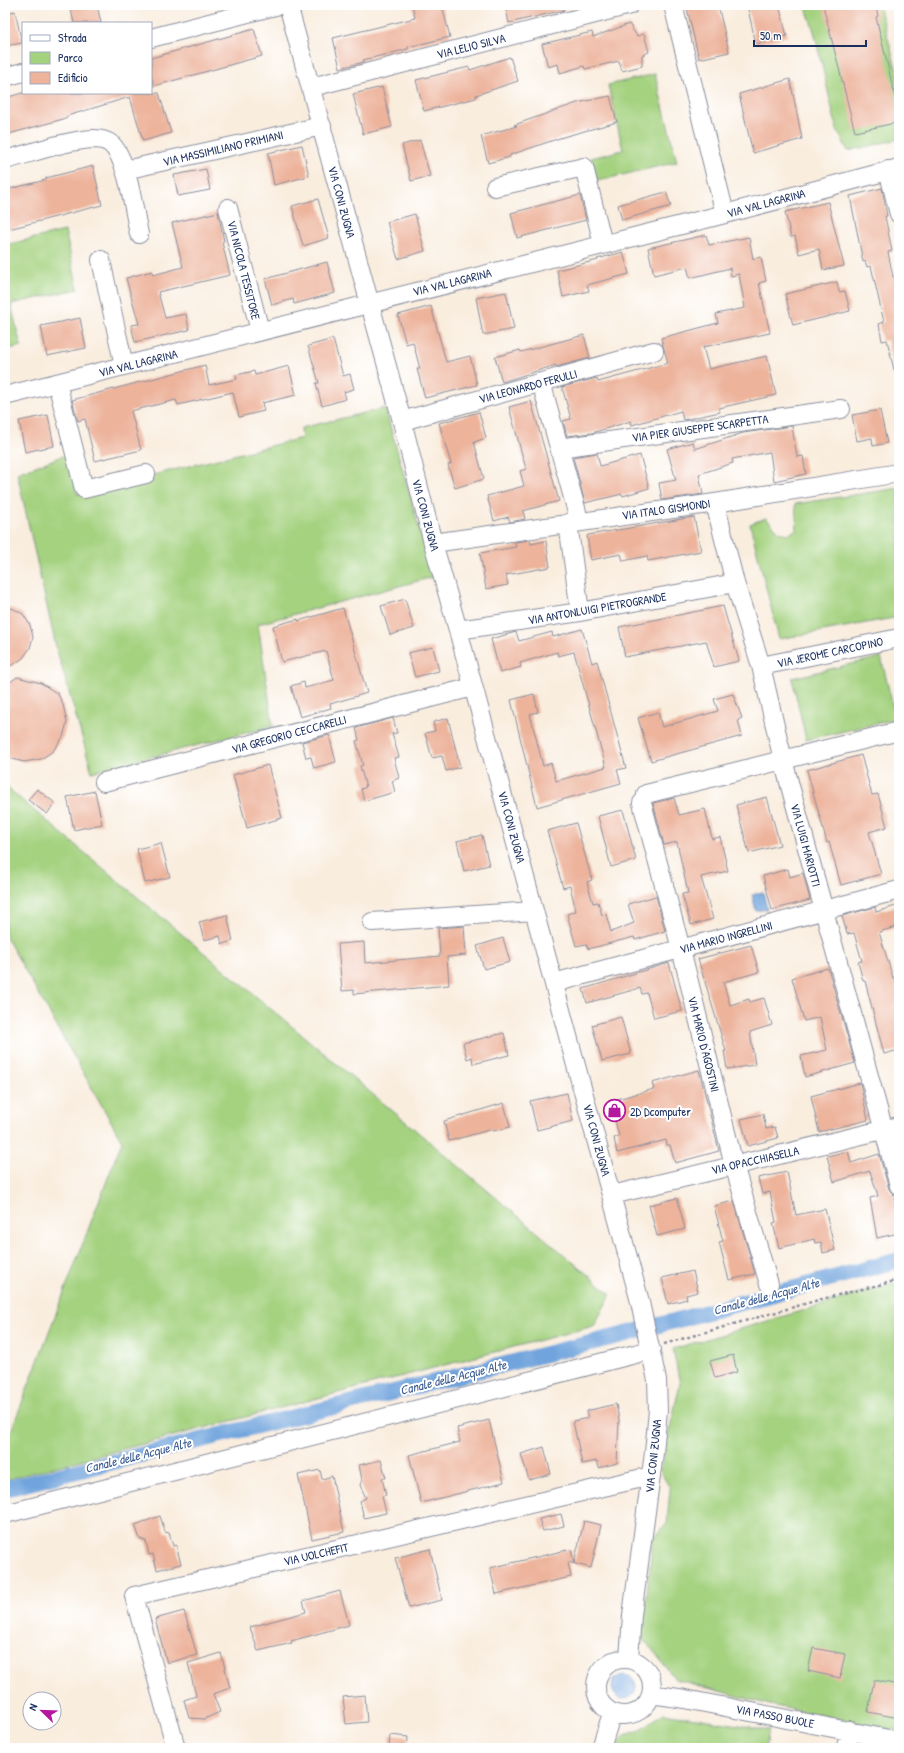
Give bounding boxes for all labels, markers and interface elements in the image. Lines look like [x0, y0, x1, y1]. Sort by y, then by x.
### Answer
legend [22, 22, 152, 94]
scale bar [754, 22, 866, 48]
text: 50 m [760, 27, 781, 44]
text: Strada [58, 29, 87, 46]
street label: VIA LELIO SILVA [435, 29, 507, 63]
text: Parco [58, 49, 83, 66]
text: Edificio [58, 69, 88, 86]
street label: VIA MASSIMILIANO PRIMIANI [161, 126, 285, 170]
street label: VIA CONI ZUGNA [324, 164, 360, 240]
street label: VIA VAL LAGARINA [725, 184, 807, 222]
street label: VIA NICOLA TESSITORE [223, 219, 265, 322]
street label: VIA VAL LAGARINA [411, 264, 493, 300]
street label: VIA VAL LAGARINA [97, 345, 179, 381]
street label: VIA LEONARDO FERULLI [477, 365, 579, 407]
street label: VIA PIER GIUSEPPE SCARPETTA [631, 410, 769, 446]
street label: VIA CONI ZUGNA [408, 477, 444, 553]
street label: VIA ITALO GISMONDI [621, 494, 711, 524]
street label: VIA ANTONLUIGI PIETROGRANDE [526, 587, 668, 629]
street label: VIA JEROME CARCOPINO [775, 632, 885, 672]
street label: VIA GREGORIO CECCARELLI [230, 710, 348, 758]
street label: VIA CONI ZUGNA [494, 789, 530, 865]
street label: VIA LUIGI MARIOTTI [787, 802, 825, 888]
street label: VIA MARIO INGRELLINI [678, 916, 774, 958]
street label: VIA MARIO D'AGOSTINI [684, 994, 724, 1094]
shop icon: 2D Dcomputer [601, 1098, 627, 1124]
street label: VIA CONI ZUGNA [579, 1102, 615, 1178]
place label: 2D Dcomputer [630, 1103, 691, 1120]
street label: VIA OPACCHIASELLA [709, 1142, 801, 1178]
water label: Canale delle Acque Alte [711, 1273, 822, 1320]
water label: Canale delle Acque Alte [398, 1355, 509, 1400]
street label: VIA CONI ZUGNA [641, 1418, 665, 1494]
water label: Canale delle Acque Alte [83, 1433, 194, 1478]
street label: VIA UOLCHEFIT [282, 1538, 351, 1570]
north arrow [22, 1691, 62, 1731]
street label: VIA PASSO BUOLE [734, 1700, 816, 1732]
text: N [25, 1702, 40, 1713]

